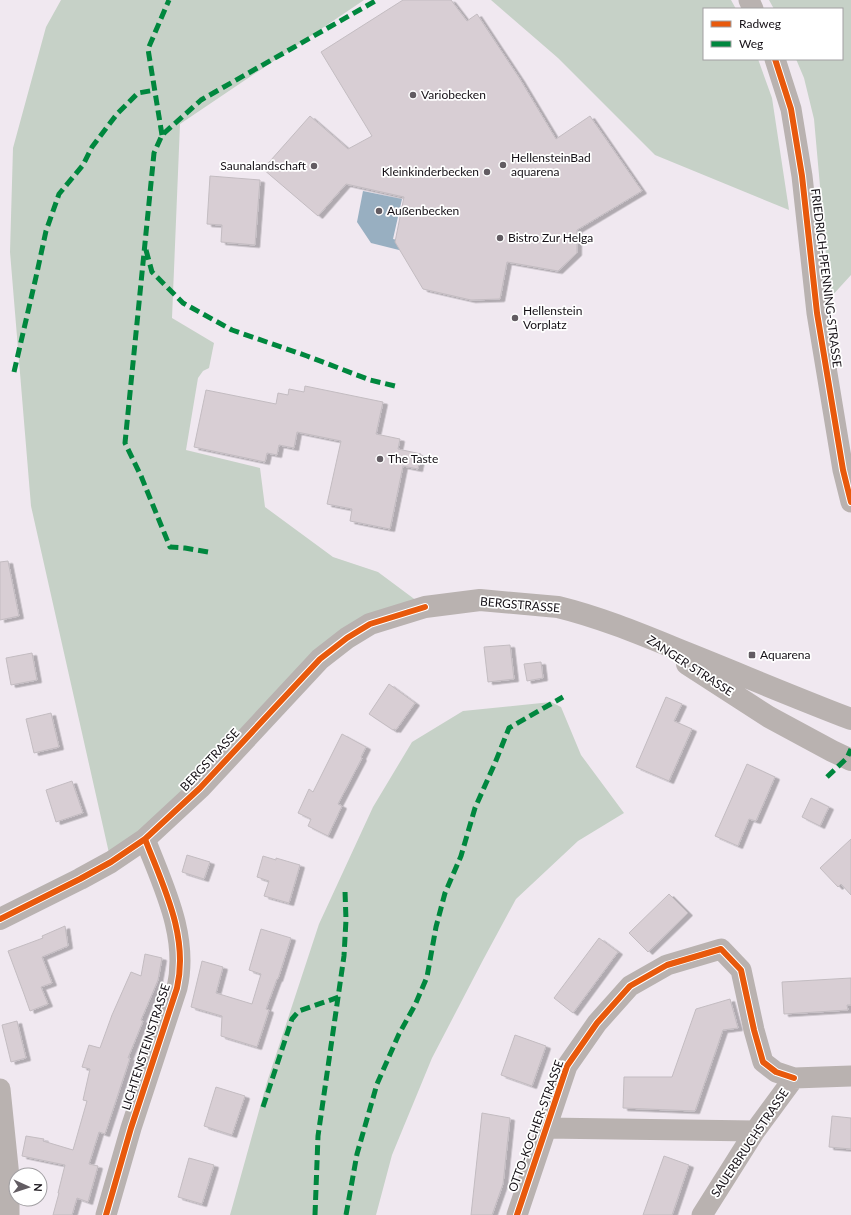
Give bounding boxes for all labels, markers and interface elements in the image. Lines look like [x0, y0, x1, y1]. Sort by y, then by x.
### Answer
legend [703, 8, 843, 60]
text: Radweg [739, 16, 781, 31]
text: Weg [739, 36, 763, 51]
place label: Variobecken [421, 87, 486, 102]
marker: Variobecken [408, 90, 418, 100]
place label: HellensteinBad aquarena [511, 150, 591, 179]
place label: Saunalandschaft [220, 158, 307, 173]
marker: HellensteinBad aquarena [498, 160, 508, 170]
marker: Saunalandschaft [309, 161, 319, 171]
place label: Kleinkinderbecken [382, 164, 479, 179]
marker: Kleinkinderbecken [482, 167, 492, 177]
street label: FRIEDRICH-PFENNING-STRASSE [808, 187, 845, 368]
place label: Außenbecken [387, 203, 459, 218]
marker: Außenbecken [374, 206, 384, 216]
place label: Bistro Zur Helga [508, 230, 593, 245]
marker: Bistro Zur Helga [495, 233, 505, 243]
place label: Hellenstein Vorplatz [523, 303, 582, 332]
marker: Hellenstein Vorplatz [510, 313, 520, 323]
place label: The Taste [388, 451, 438, 466]
marker: The Taste [375, 454, 385, 464]
street label: BERGSTRASSE [480, 594, 561, 615]
street label: ZANGER STRASSE [644, 632, 736, 699]
place label: Aquarena [760, 647, 811, 662]
marker: Aquarena [747, 650, 757, 660]
street label: BERGSTRASSE [177, 725, 242, 794]
street label: LICHTENSTEINSTRASSE [118, 982, 173, 1112]
street label: OTTO-KOCHER-STRASSE [505, 1058, 566, 1194]
street label: SAUERBRUCHSTRASSE [708, 1085, 792, 1200]
north arrow [8, 1167, 48, 1207]
text: N [32, 1183, 45, 1192]

